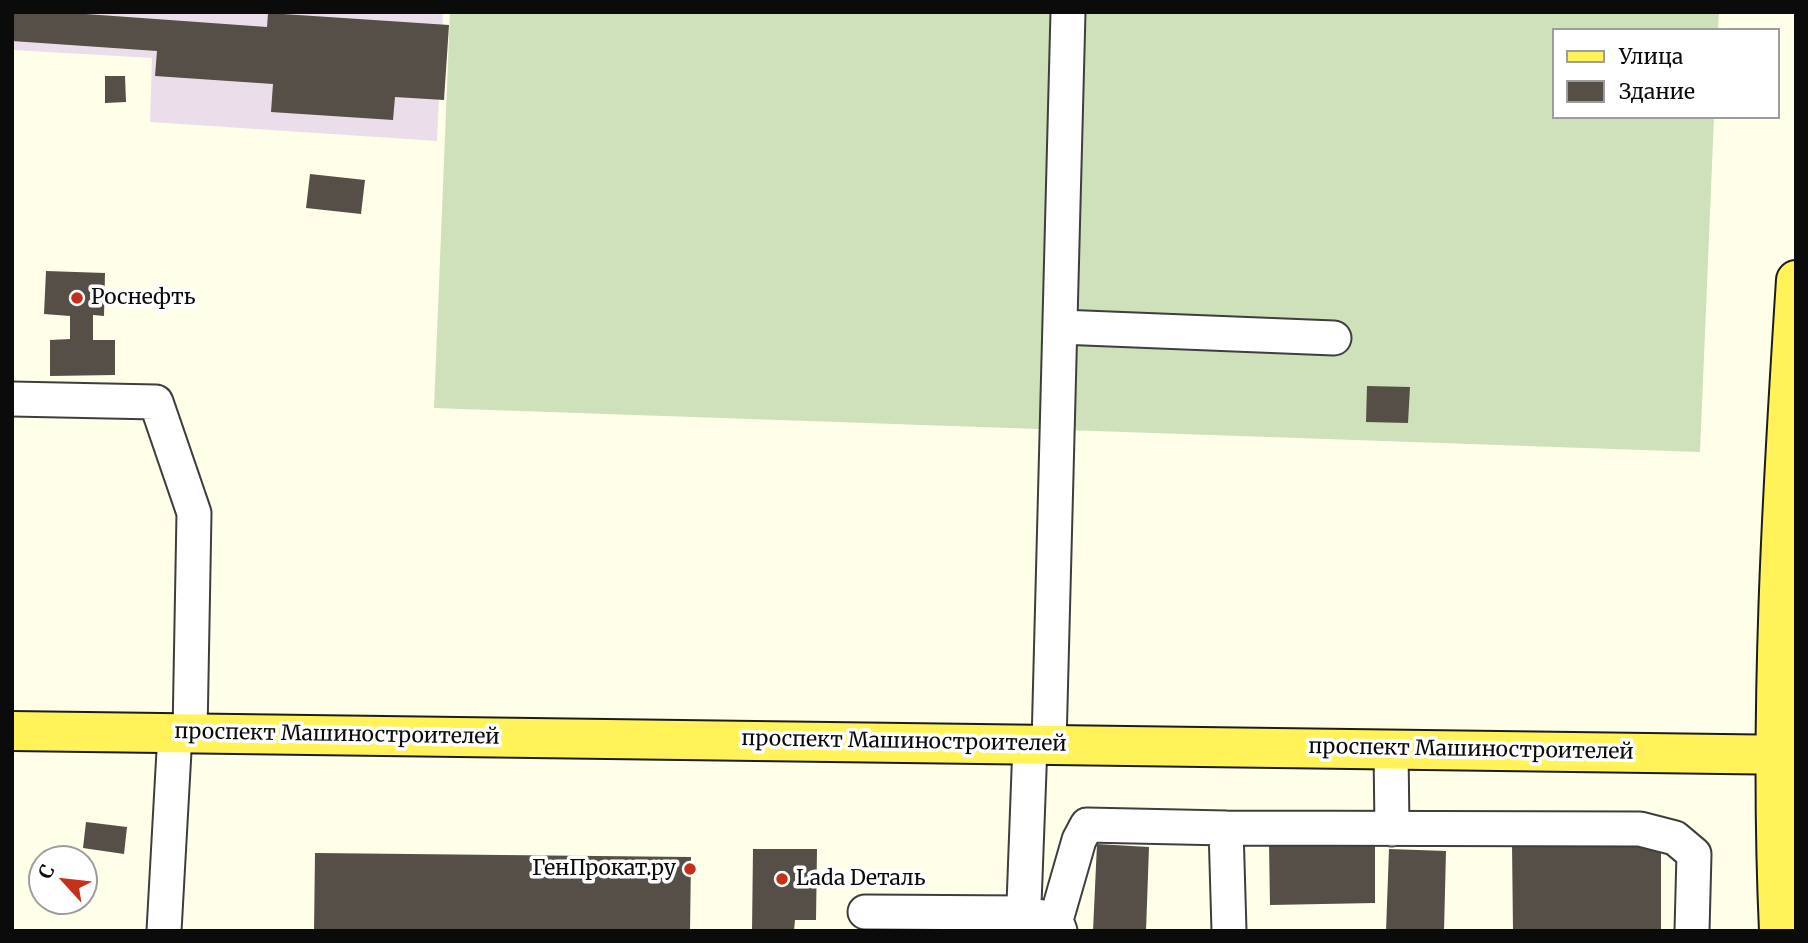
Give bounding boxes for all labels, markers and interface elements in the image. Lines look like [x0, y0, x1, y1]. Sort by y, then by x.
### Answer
legend [1552, 28, 1780, 119]
text: Улица [1619, 43, 1683, 70]
text: Здание [1619, 78, 1695, 105]
place label: Роснефть [91, 285, 195, 311]
marker: Роснефть [69, 290, 85, 306]
street label: проспект Машиностроителей [174, 720, 500, 750]
street label: проспект Машиностроителей [741, 727, 1067, 757]
street label: проспект Машиностроителей [1308, 735, 1634, 765]
north arrow [28, 845, 98, 915]
place label: ГенПрокат.ру [532, 856, 676, 882]
text: С [33, 860, 60, 882]
marker: ГенПрокат.ру [682, 861, 698, 877]
place label: Lada Dеталь [796, 866, 925, 892]
marker: Lada Dеталь [774, 871, 790, 887]

